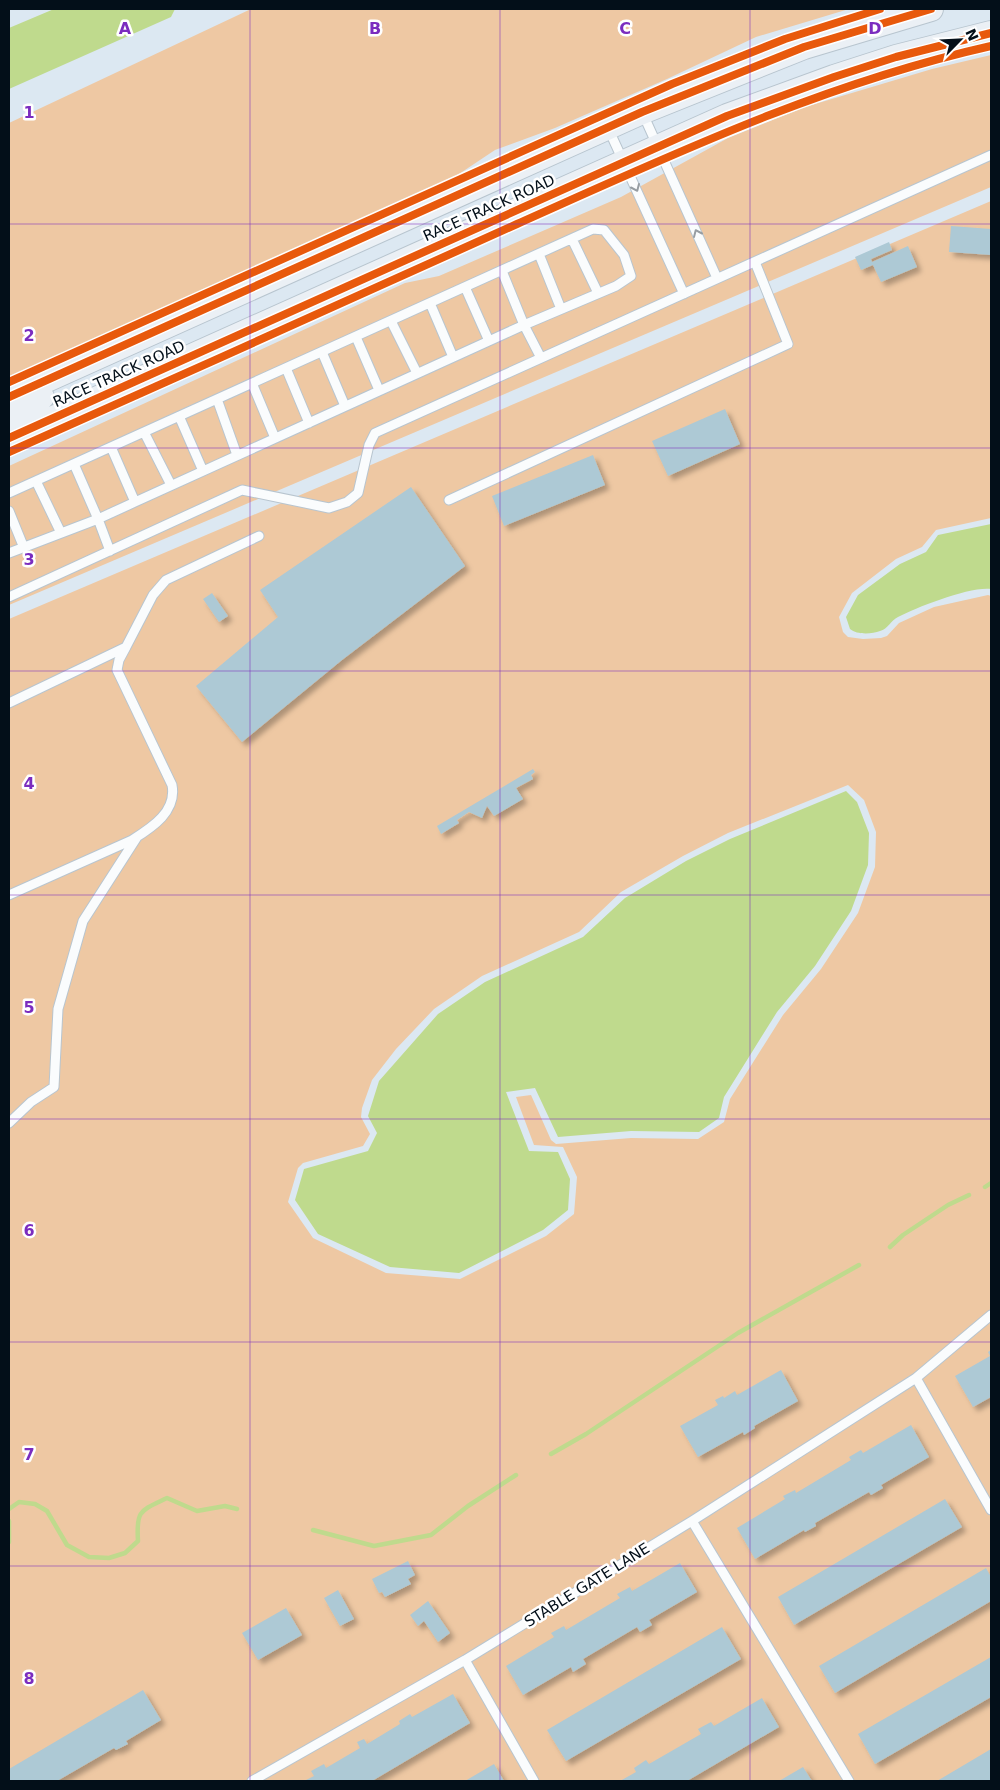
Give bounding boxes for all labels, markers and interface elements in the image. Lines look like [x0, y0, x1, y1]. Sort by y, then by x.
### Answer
north arrow [935, 15, 985, 65]
text: A [119, 19, 132, 38]
text: B [369, 19, 381, 38]
text: C [619, 19, 631, 38]
text: D [868, 19, 882, 38]
text: N [962, 26, 982, 43]
text: 1 [23, 103, 35, 122]
street label: RACE TRACK ROAD [420, 171, 558, 245]
one-way arrow [630, 183, 641, 192]
one-way arrow [692, 229, 703, 238]
text: 2 [23, 326, 35, 345]
street label: RACE TRACK ROAD [50, 337, 188, 411]
text: 3 [23, 550, 35, 569]
text: 4 [23, 774, 35, 793]
text: 5 [23, 998, 35, 1017]
text: 6 [23, 1221, 35, 1240]
text: 7 [23, 1445, 35, 1464]
street label: STABLE GATE LANE [521, 1539, 653, 1631]
text: 8 [23, 1669, 35, 1688]

